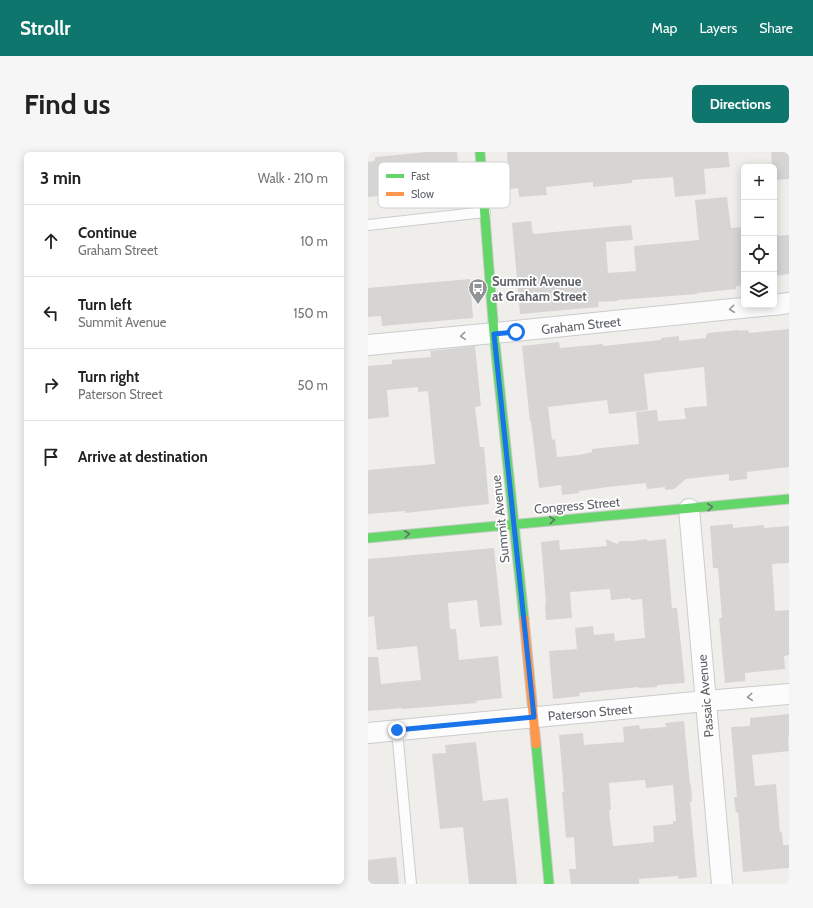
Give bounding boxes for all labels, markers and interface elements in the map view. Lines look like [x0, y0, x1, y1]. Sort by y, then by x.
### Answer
text: Strollr [20, 17, 71, 40]
text: Map [652, 19, 677, 37]
text: Layers [699, 19, 737, 37]
text: Share [759, 19, 793, 37]
button: Directions [692, 85, 789, 123]
text: Find us [24, 87, 110, 121]
legend [378, 162, 510, 208]
map controls [741, 164, 777, 308]
button: + [741, 164, 777, 200]
text: 3 min [40, 168, 81, 188]
text: Fast [411, 169, 430, 183]
text: Walk · 210 m [258, 170, 328, 186]
text: Slow [411, 187, 434, 201]
button: − [741, 200, 777, 236]
text: Continue [78, 224, 137, 242]
icon: ahead [40, 230, 62, 252]
text: 10 m [300, 233, 328, 249]
button: locate [741, 236, 777, 272]
text: Graham Street [78, 242, 158, 258]
button: layers [741, 272, 777, 308]
place label: Summit Avenue at Graham Street [492, 273, 587, 304]
bus stop icon: Summit Avenue at Graham Street [467, 277, 489, 305]
text: Turn left [78, 296, 132, 314]
icon: left [40, 302, 62, 324]
one-way arrow [729, 304, 735, 313]
text: 150 m [293, 305, 328, 321]
street label: Graham Street [540, 313, 622, 337]
text: Summit Avenue [78, 314, 166, 330]
route start [507, 323, 525, 341]
one-way arrow [460, 332, 466, 341]
text: Turn right [78, 368, 139, 386]
icon: right [40, 374, 62, 396]
text: 50 m [298, 377, 328, 393]
text: Paterson Street [78, 386, 163, 402]
icon: arrive [40, 446, 62, 468]
text: Arrive at destination [78, 448, 208, 466]
street label: Summit Avenue [487, 474, 513, 564]
street label: Congress Street [533, 493, 621, 517]
one-way arrow [707, 502, 713, 511]
one-way arrow [549, 516, 555, 525]
one-way arrow [404, 530, 410, 539]
street label: Passaic Avenue [693, 653, 717, 738]
one-way arrow [747, 692, 753, 701]
street label: Paterson Street [547, 700, 633, 724]
route end [388, 721, 406, 739]

